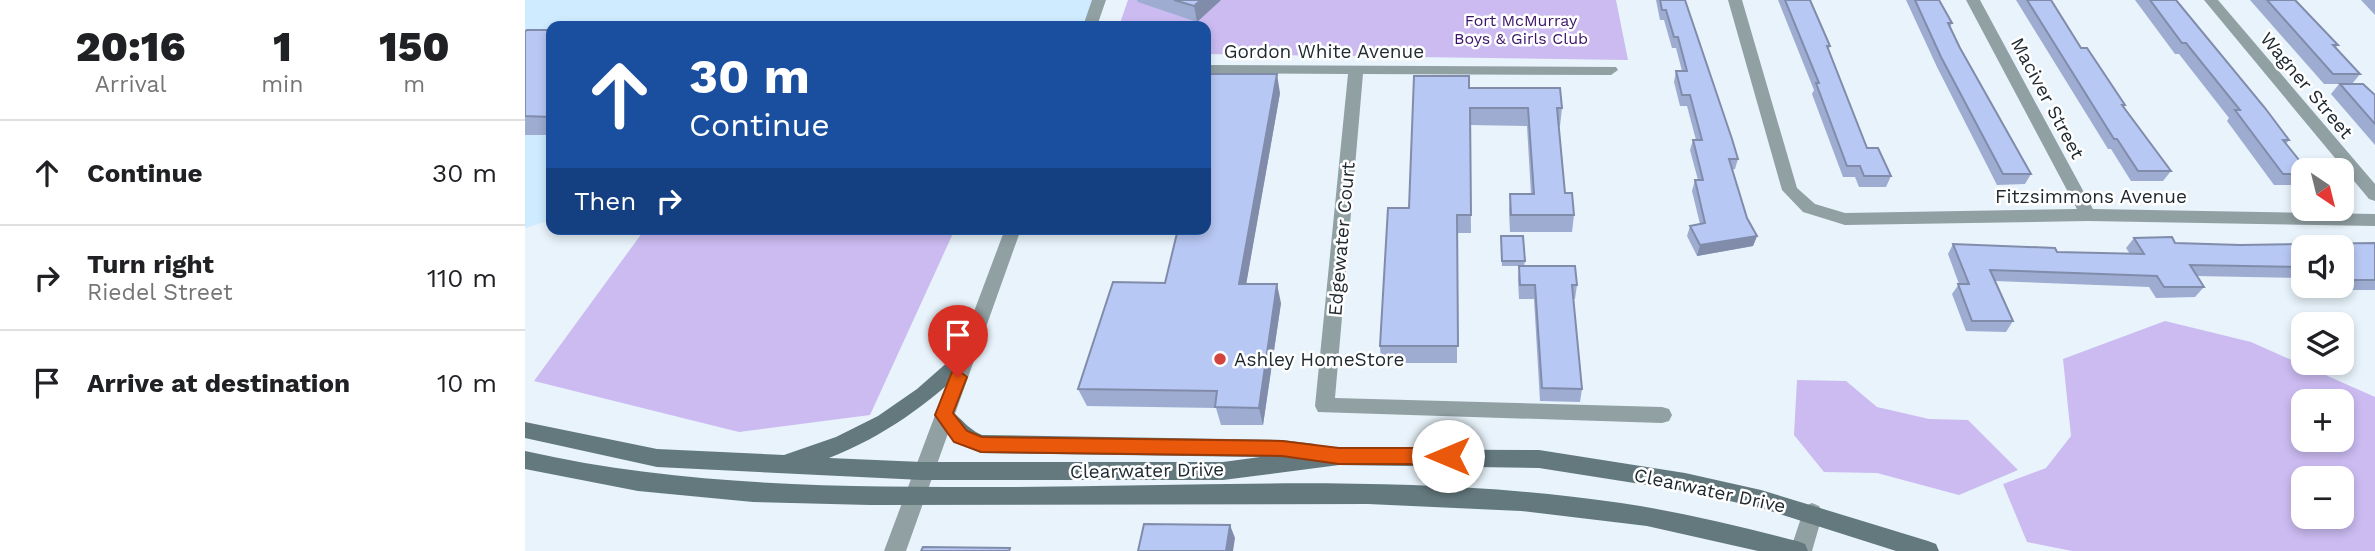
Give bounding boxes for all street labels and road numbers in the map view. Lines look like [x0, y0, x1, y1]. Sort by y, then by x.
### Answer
street label: Wagner Street [2255, 27, 2358, 143]
street label: Maciver Street [2006, 34, 2089, 163]
street label: Gordon White Avenue [1224, 40, 1424, 63]
street label: Edgewater Court [1323, 161, 1360, 317]
street label: Fitzsimmons Avenue [1995, 185, 2187, 208]
street label: Clearwater Drive [1070, 458, 1224, 483]
street label: Clearwater Drive [1632, 463, 1788, 518]

